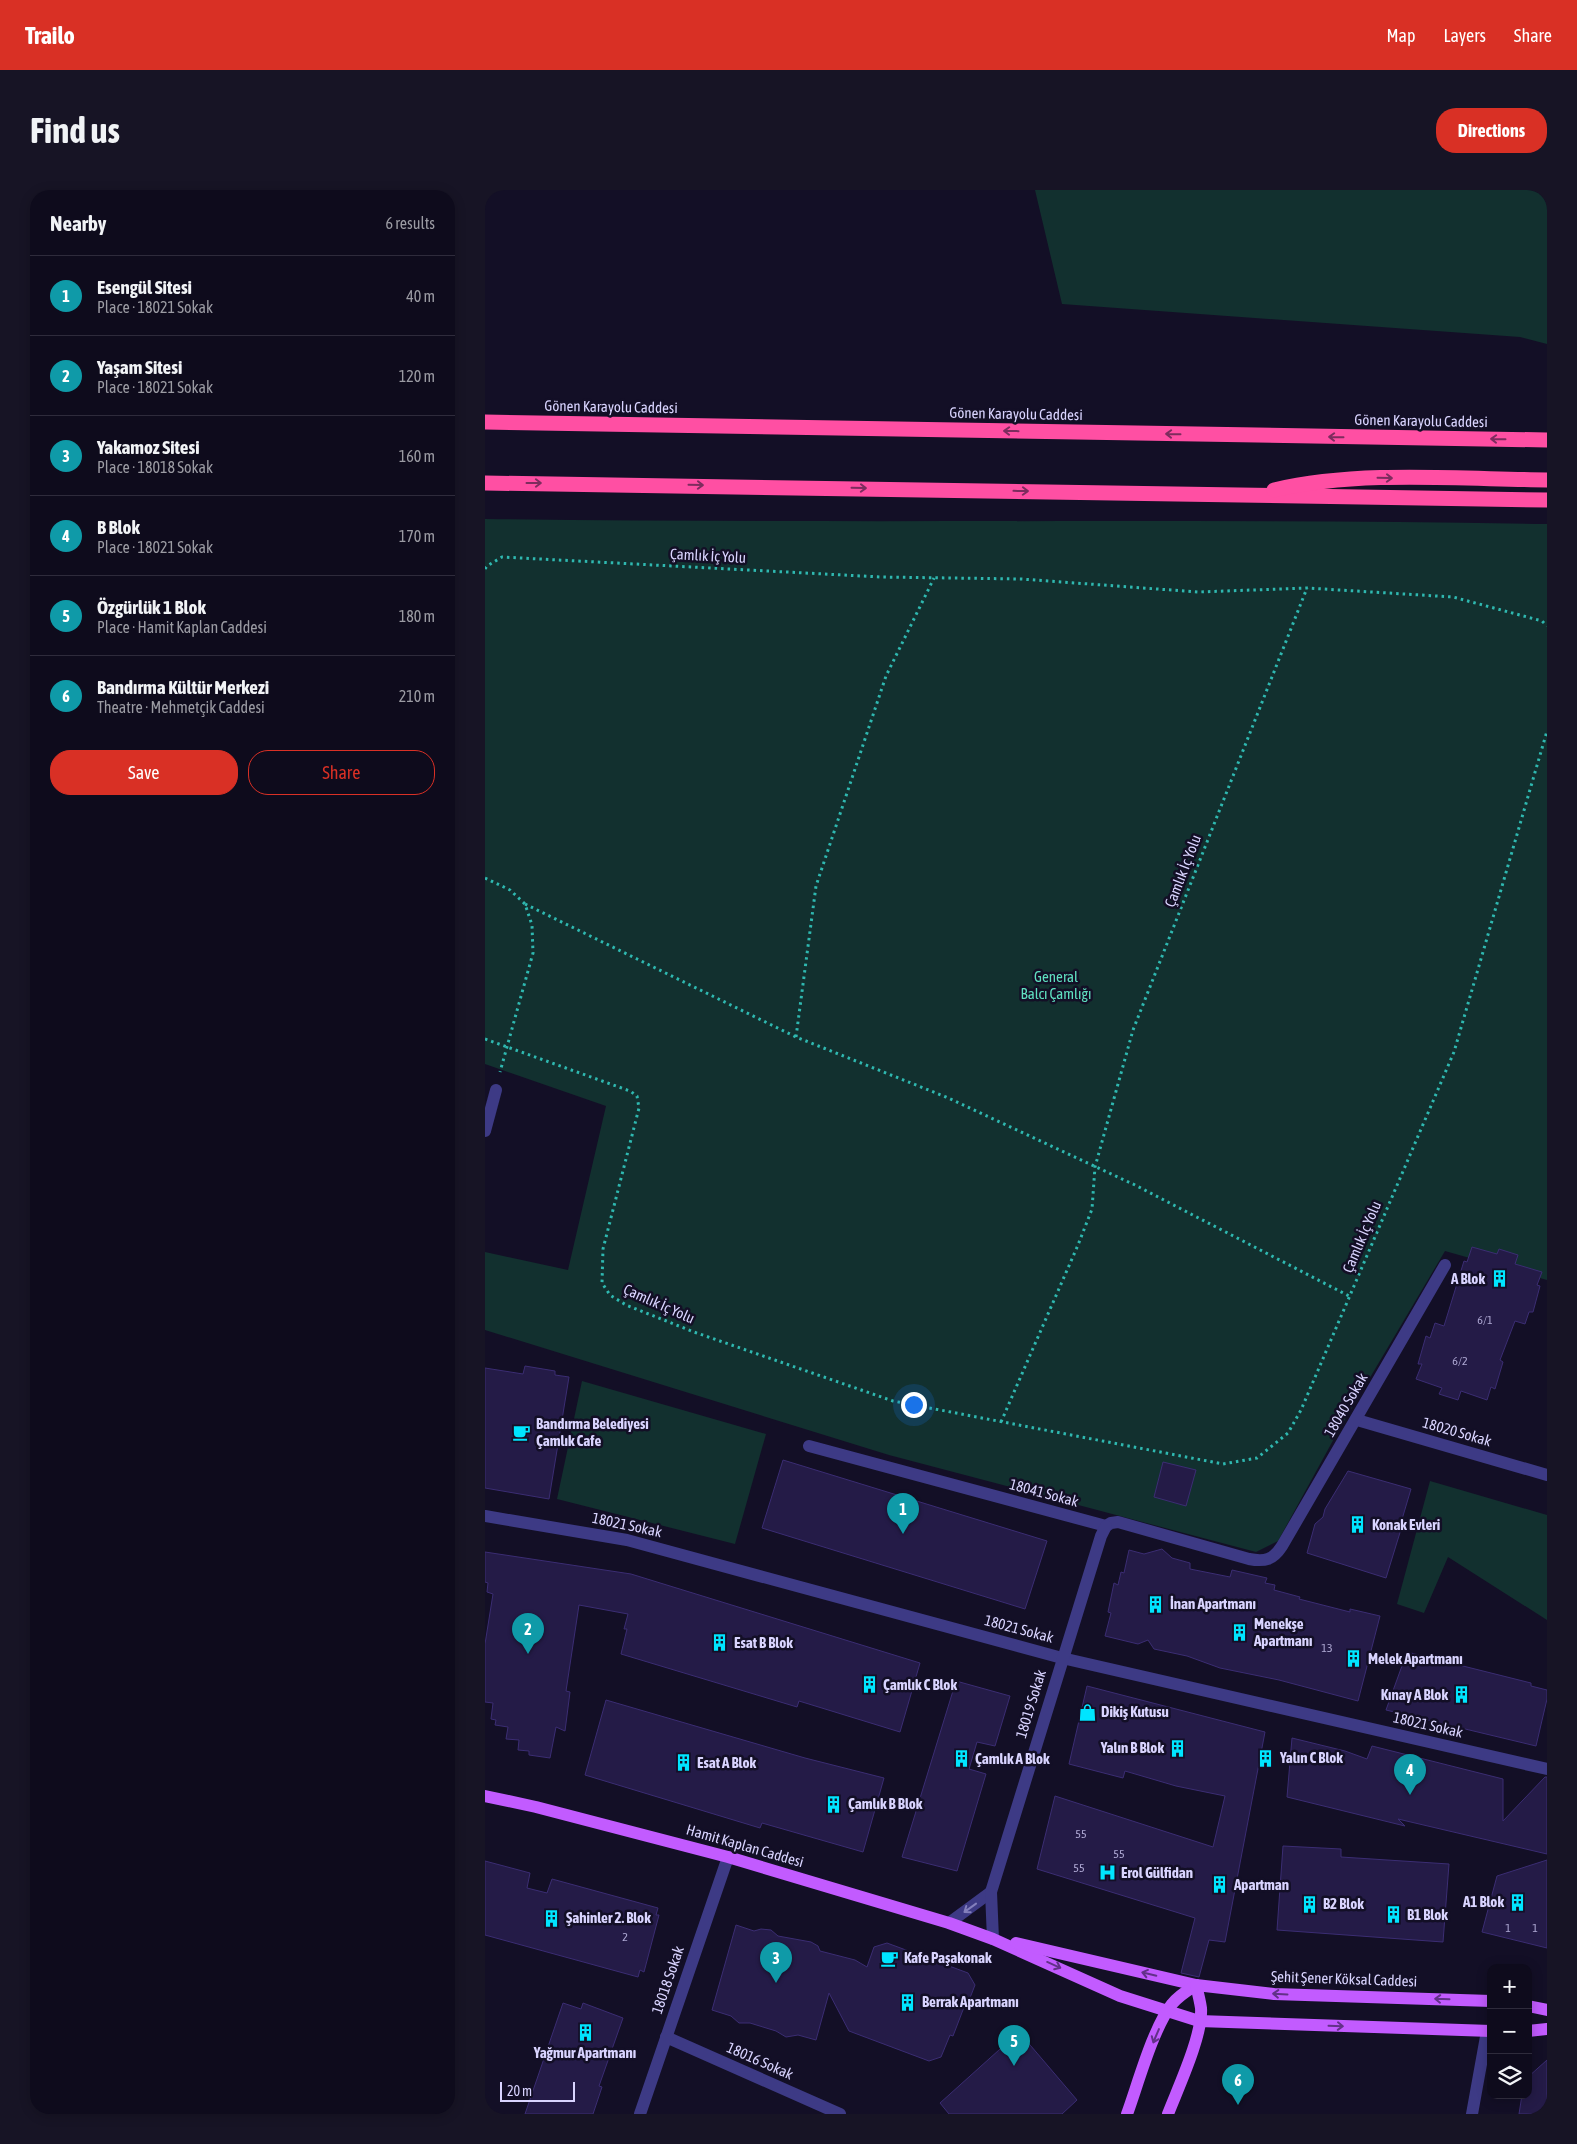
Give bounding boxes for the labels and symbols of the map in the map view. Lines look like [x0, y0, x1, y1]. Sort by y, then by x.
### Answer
street label: Gönen Karayolu Caddesi [544, 397, 678, 416]
street label: Gönen Karayolu Caddesi [949, 404, 1083, 423]
street label: Gönen Karayolu Caddesi [1354, 411, 1488, 430]
one-way arrow [1003, 426, 1020, 436]
one-way arrow [1166, 429, 1182, 439]
one-way arrow [1328, 432, 1344, 441]
one-way arrow [1491, 435, 1507, 444]
one-way arrow [1377, 474, 1393, 483]
one-way arrow [525, 478, 541, 488]
one-way arrow [688, 481, 704, 490]
one-way arrow [850, 483, 866, 493]
one-way arrow [1012, 486, 1029, 496]
street label: Çamlık İç Yolu [670, 545, 746, 566]
street label: Çamlık İç Yolu [1161, 832, 1204, 909]
park label: General Balcı Çamlığı [1021, 968, 1091, 1002]
street label: Çamlık İç Yolu [1339, 1198, 1384, 1275]
building icon: A Blok [1489, 1269, 1509, 1289]
place label: A Blok [1450, 1270, 1485, 1287]
street label: Çamlık İç Yolu [621, 1280, 697, 1327]
house number: 6/1 [1477, 1313, 1493, 1327]
house number: 6/2 [1452, 1354, 1468, 1368]
street label: 18040 Sokak [1320, 1369, 1371, 1440]
your location [901, 1392, 927, 1418]
street label: 18020 Sokak [1421, 1414, 1494, 1450]
place label: Bandırma Belediyesi Çamlık Cafe [536, 1415, 649, 1449]
cafe icon: Bandırma Belediyesi Çamlık Cafe [512, 1423, 532, 1443]
street label: 18041 Sokak [1008, 1475, 1081, 1510]
pin: 1 [887, 1493, 919, 1534]
street label: 18021 Sokak [591, 1509, 664, 1540]
building icon: Konak Evleri [1348, 1515, 1368, 1535]
place label: Konak Evleri [1372, 1516, 1440, 1533]
building icon: İnan Apartmanı [1146, 1594, 1166, 1614]
place label: İnan Apartmanı [1170, 1595, 1256, 1612]
street label: 18021 Sokak [983, 1611, 1056, 1646]
pin: 2 [512, 1613, 544, 1654]
place label: Menekşe Apartmanı [1253, 1615, 1313, 1649]
building icon: Menekşe Apartmanı [1230, 1623, 1250, 1643]
building icon: Esat B Blok [710, 1633, 730, 1653]
place label: Esat B Blok [734, 1634, 793, 1651]
house number: 13 [1321, 1641, 1333, 1655]
building icon: Melek Apartmanı [1344, 1649, 1364, 1669]
place label: Melek Apartmanı [1368, 1650, 1463, 1667]
street label: 18019 Sokak [1012, 1667, 1049, 1740]
building icon: Çamlık C Blok [859, 1675, 879, 1695]
place label: Çamlık C Blok [883, 1676, 957, 1693]
building icon: Kınay A Blok [1452, 1685, 1472, 1705]
place label: Kınay A Blok [1381, 1686, 1448, 1703]
shop icon: Dikiş Kutusu [1077, 1702, 1097, 1722]
place label: Dikiş Kutusu [1101, 1703, 1169, 1720]
street label: 18021 Sokak [1392, 1708, 1465, 1741]
building icon: Yalın B Blok [1168, 1738, 1188, 1758]
place label: Yalın B Blok [1100, 1739, 1164, 1756]
building icon: Yalın C Blok [1256, 1748, 1276, 1768]
building icon: Çamlık A Blok [951, 1749, 971, 1769]
place label: Yalın C Blok [1279, 1749, 1343, 1766]
place label: Çamlık A Blok [975, 1750, 1050, 1767]
building icon: Esat A Blok [673, 1753, 693, 1773]
place label: Esat A Blok [697, 1754, 756, 1771]
pin: 4 [1394, 1754, 1426, 1795]
building icon: Çamlık B Blok [824, 1794, 844, 1814]
place label: Çamlık B Blok [848, 1795, 923, 1812]
street label: Hamit Kaplan Caddesi [685, 1821, 806, 1870]
house number: 55 [1075, 1827, 1087, 1841]
house number: 55 [1113, 1847, 1125, 1861]
house number: 55 [1073, 1861, 1085, 1875]
hospital icon: Erol Gülfidan [1097, 1863, 1117, 1883]
place label: Erol Gülfidan [1121, 1864, 1193, 1881]
building icon: Apartman [1210, 1875, 1230, 1895]
place label: Apartman [1233, 1876, 1289, 1893]
building icon: A1 Blok [1508, 1892, 1528, 1912]
place label: A1 Blok [1462, 1893, 1504, 1910]
building icon: B2 Blok [1299, 1894, 1319, 1914]
place label: B2 Blok [1323, 1895, 1364, 1912]
one-way arrow [964, 1902, 977, 1913]
building icon: B1 Blok [1383, 1905, 1403, 1925]
place label: B1 Blok [1407, 1906, 1448, 1923]
building icon: Şahinler 2. Blok [542, 1908, 562, 1928]
place label: Şahinler 2. Blok [566, 1909, 651, 1926]
house number: 1 [1505, 1921, 1511, 1935]
house number: 1 [1532, 1921, 1538, 1935]
house number: 2 [622, 1930, 628, 1944]
pin: 3 [760, 1942, 792, 1983]
street label: 18018 Sokak [648, 1943, 687, 2016]
cafe icon: Kafe Paşakonak [880, 1948, 900, 1968]
place label: Kafe Paşakonak [904, 1949, 992, 1966]
one-way arrow [1046, 1961, 1061, 1971]
street label: Şehit Şener Köksal Caddesi [1271, 1967, 1417, 1990]
one-way arrow [1141, 1969, 1157, 1978]
one-way arrow [1272, 1989, 1288, 1998]
building icon: Berrak Apartmanı [898, 1992, 918, 2012]
place label: Berrak Apartmanı [922, 1993, 1019, 2010]
one-way arrow [1434, 1994, 1450, 2004]
one-way arrow [1327, 2021, 1343, 2030]
building icon: Yağmur Apartmanı [575, 2022, 595, 2042]
pin: 5 [998, 2025, 1030, 2066]
one-way arrow [1151, 2028, 1160, 2043]
street label: 18016 Sokak [724, 2038, 796, 2083]
place label: Yağmur Apartmanı [533, 2044, 636, 2061]
pin: 6 [1222, 2064, 1254, 2105]
scale bar [500, 2079, 575, 2102]

